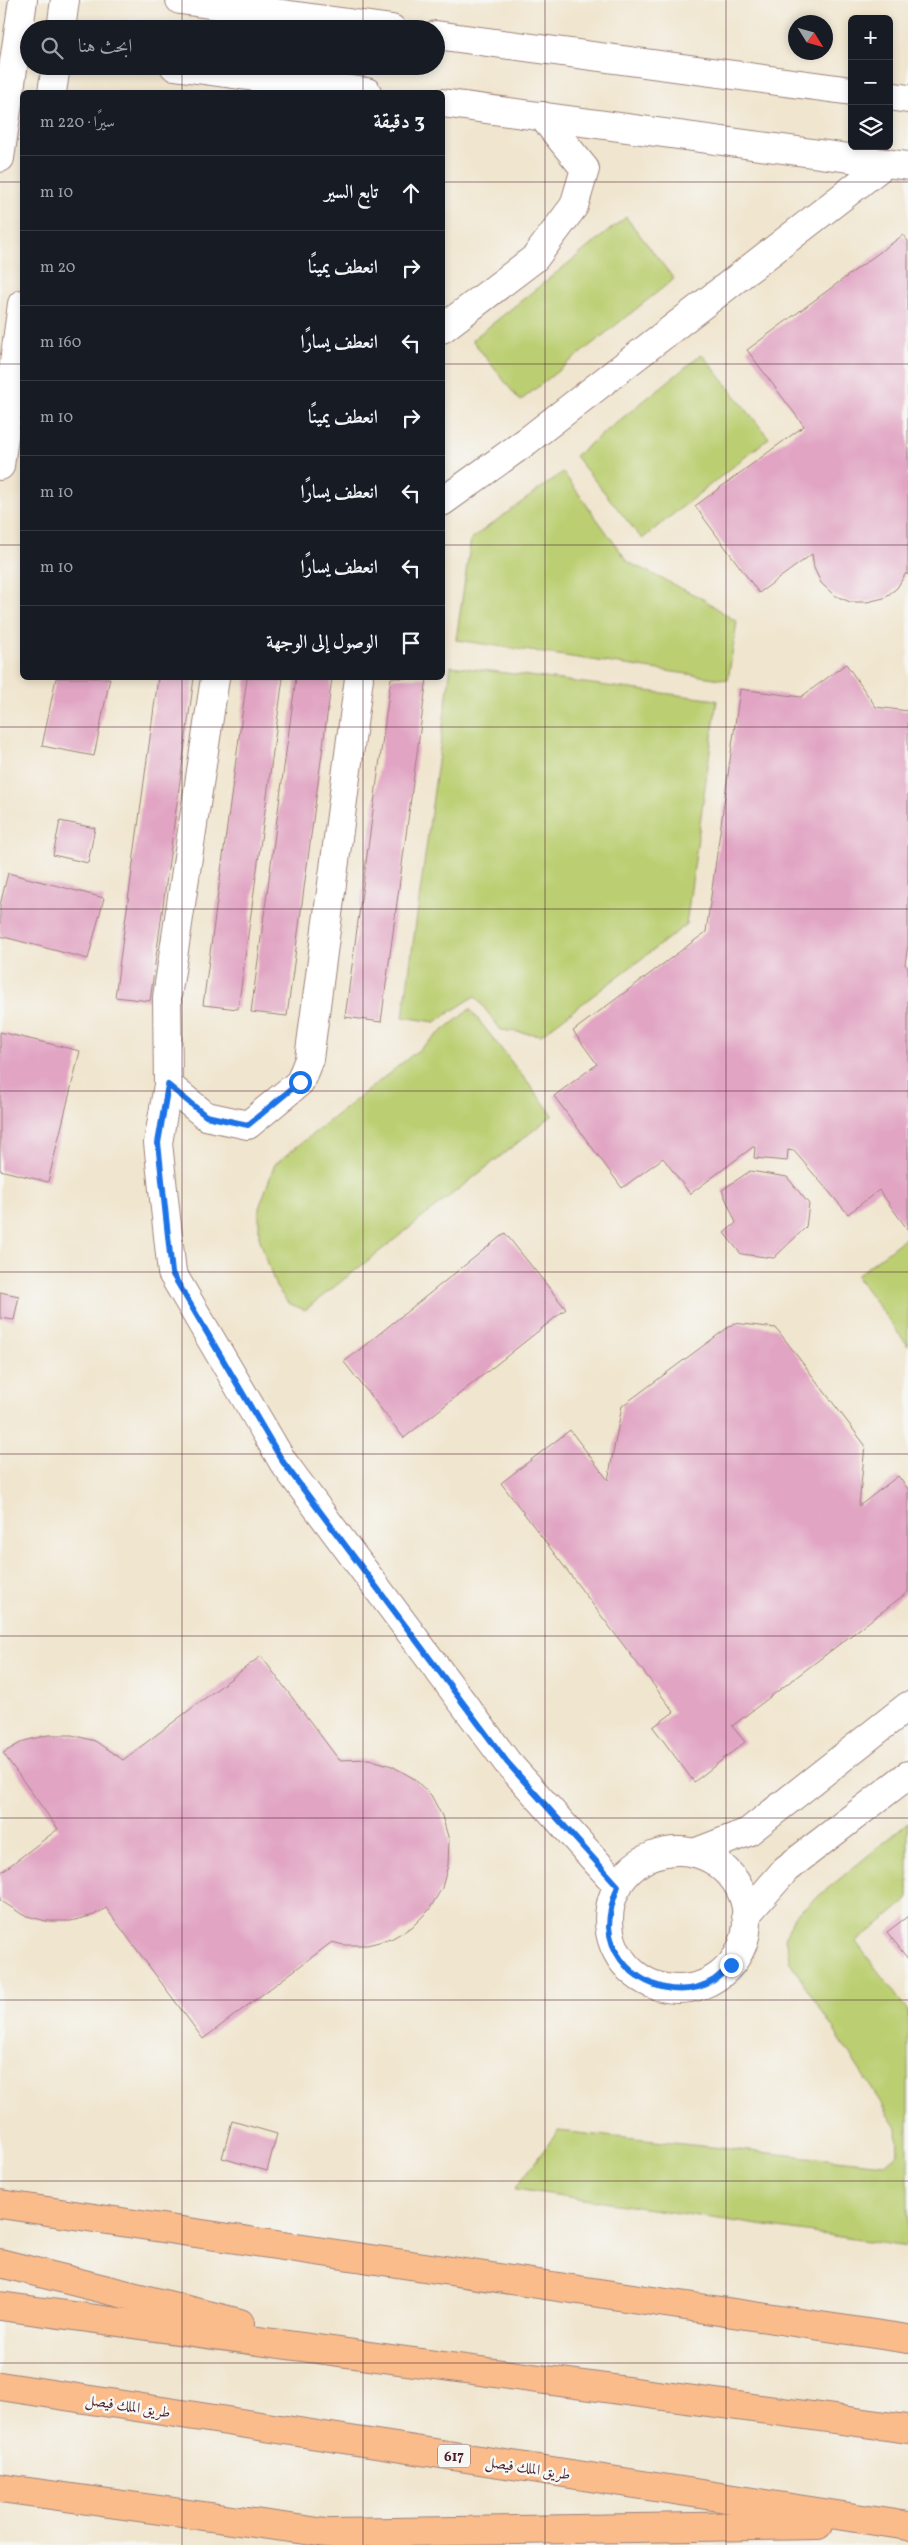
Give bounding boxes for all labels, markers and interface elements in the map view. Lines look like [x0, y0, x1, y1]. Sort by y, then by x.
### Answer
north arrow [788, 15, 833, 60]
map controls [848, 15, 893, 150]
button: + [848, 15, 893, 60]
search box [20, 20, 445, 75]
icon: search [38, 34, 66, 62]
text: ابحث هنا [78, 34, 132, 60]
button: − [848, 60, 893, 105]
button: layers [848, 105, 893, 150]
text: 3 دقيقة [373, 108, 425, 137]
text: سيرًا · 220 m [40, 112, 115, 134]
icon: ahead [397, 179, 425, 207]
text: تابع السير [325, 180, 378, 206]
text: 10 m [40, 182, 73, 204]
icon: right [397, 254, 425, 282]
text: انعطف يمينًا [308, 255, 378, 281]
text: 20 m [40, 257, 75, 279]
icon: left [397, 329, 425, 357]
text: انعطف يسارًا [300, 330, 378, 356]
text: 160 m [40, 332, 81, 354]
icon: right [397, 404, 425, 432]
text: انعطف يمينًا [308, 405, 378, 431]
text: 10 m [40, 407, 73, 429]
icon: left [397, 479, 425, 507]
text: انعطف يسارًا [300, 480, 378, 506]
text: 10 m [40, 482, 73, 504]
icon: left [397, 554, 425, 582]
text: انعطف يسارًا [300, 555, 378, 581]
text: 10 m [40, 557, 73, 579]
icon: arrive [397, 629, 425, 657]
text: الوصول إلى الوجهة [266, 630, 378, 656]
route start [289, 1071, 312, 1094]
route end [720, 1954, 743, 1977]
street label: طريق الملك فيصل [84, 2390, 172, 2425]
road number: 617 [438, 2444, 470, 2468]
street label: طريق الملك فيصل [484, 2452, 572, 2487]

